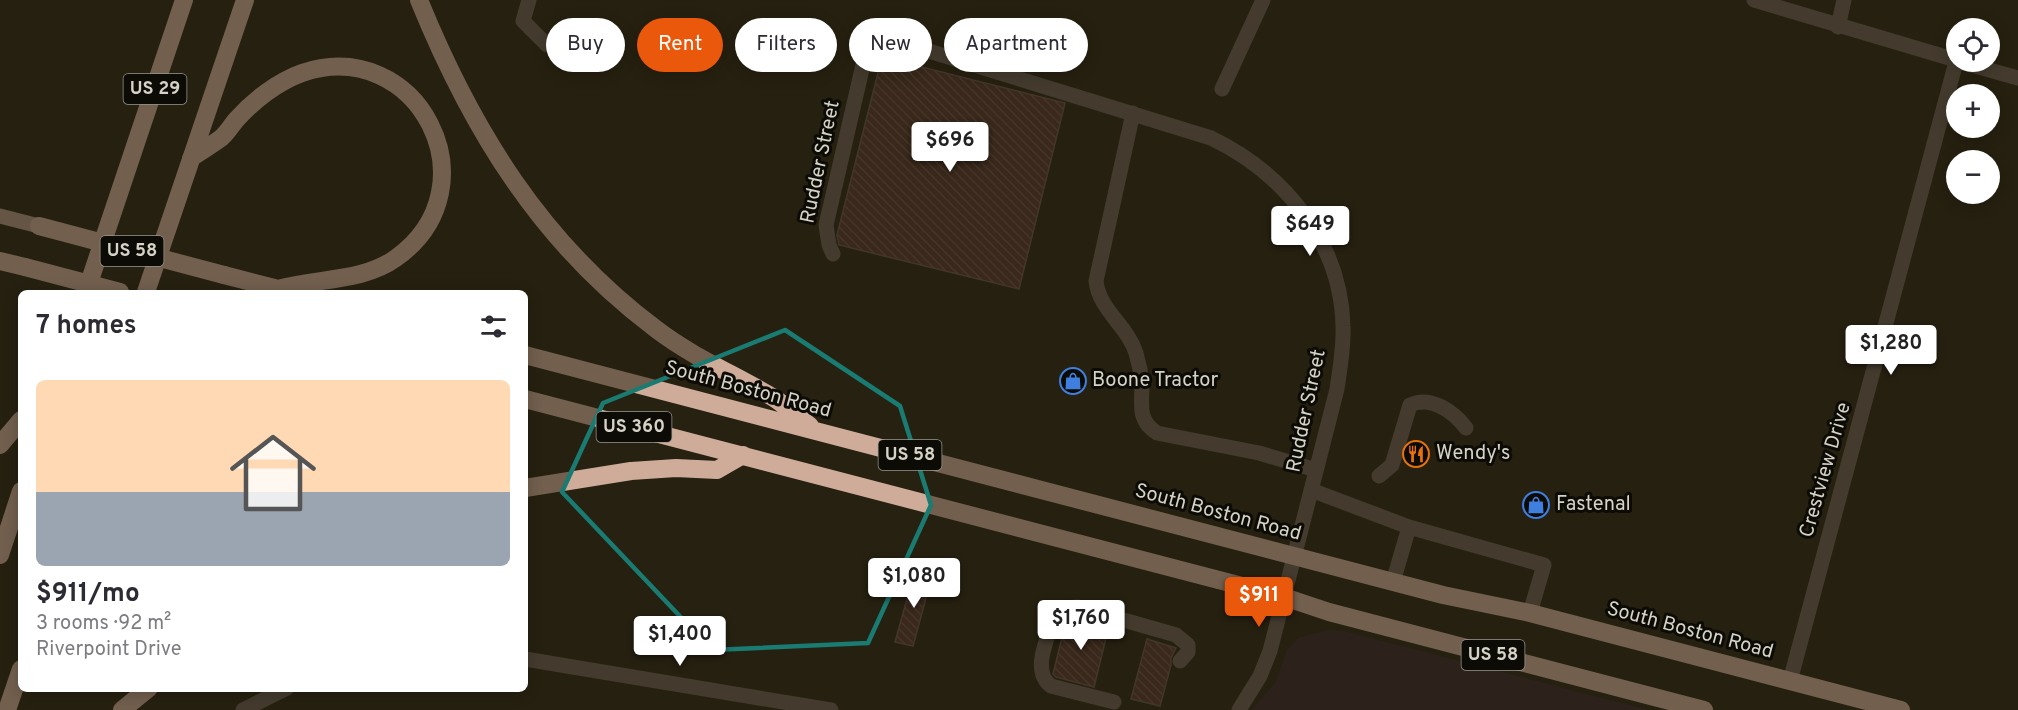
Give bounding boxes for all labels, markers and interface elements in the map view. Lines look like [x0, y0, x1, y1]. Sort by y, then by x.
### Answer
chip: Buy [546, 18, 625, 72]
chip: Rent [637, 18, 723, 72]
chip: Filters [735, 18, 837, 72]
chip: New [849, 18, 932, 72]
chip: Apartment [944, 18, 1088, 72]
map controls [1946, 18, 2000, 204]
button: locate [1946, 18, 2000, 72]
road number: US 29 [124, 74, 186, 104]
button: + [1946, 84, 2000, 138]
street label: Rudder Street [795, 98, 847, 226]
pin: $696 [914, 122, 986, 173]
text: $696 [926, 128, 974, 154]
button: − [1946, 150, 2000, 204]
pin: $649 [1274, 206, 1346, 257]
text: $649 [1285, 212, 1335, 238]
road number: US 58 [100, 236, 164, 266]
text: 7 homes [36, 310, 136, 343]
icon: filters [477, 310, 510, 343]
pin: $1,280 [1842, 325, 1940, 376]
text: $1,280 [1860, 331, 1922, 357]
street label: Rudder Street [1281, 347, 1333, 475]
street label: South Boston Road [662, 355, 834, 425]
shop icon: Boone Tractor [1058, 366, 1088, 396]
place label: Boone Tractor [1092, 368, 1218, 394]
street label: Crestview Drive [1794, 399, 1858, 541]
road number: US 360 [596, 412, 672, 442]
icon: home [219, 419, 327, 527]
restaurant icon: Wendy's [1401, 439, 1431, 469]
road number: US 58 [878, 440, 942, 470]
place label: Wendy's [1436, 441, 1510, 467]
street label: South Boston Road [1132, 478, 1304, 548]
shop icon: Fastenal [1521, 490, 1551, 520]
place label: Fastenal [1556, 492, 1631, 518]
pin: $1,080 [865, 558, 963, 609]
text: $1,080 [882, 564, 946, 590]
pin: $911 [1223, 577, 1295, 628]
text: $911/mo [36, 578, 140, 611]
text: $911 [1239, 583, 1279, 609]
street label: South Boston Road [1604, 596, 1776, 666]
pin: $1,760 [1032, 600, 1130, 651]
text: $1,760 [1052, 606, 1110, 632]
text: 3 rooms · 92 m² [36, 611, 171, 637]
pin: $1,400 [631, 616, 729, 667]
text: $1,400 [648, 622, 712, 648]
text: Riverpoint Drive [36, 637, 182, 663]
road number: US 58 [1462, 640, 1524, 670]

